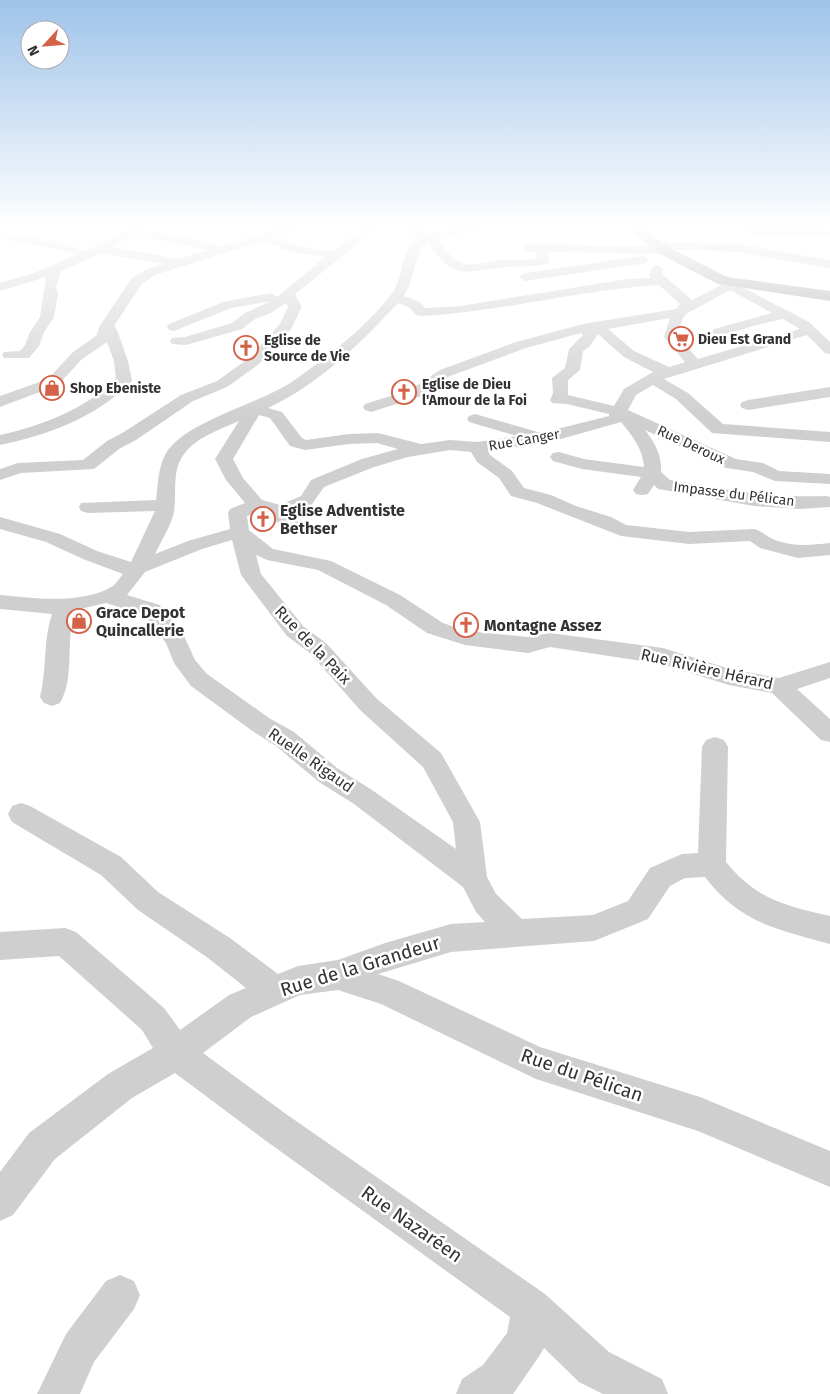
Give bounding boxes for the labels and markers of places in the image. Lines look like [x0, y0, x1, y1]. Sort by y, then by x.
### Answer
supermarket icon: Dieu Est Grand [668, 326, 694, 352]
place label: Dieu Est Grand [698, 331, 791, 348]
place label: Eglise de Source de Vie [264, 332, 350, 365]
church icon: Eglise de Source de Vie [233, 335, 259, 361]
shop icon: Shop Ebeniste [39, 375, 65, 401]
place label: Eglise de Dieu l'Amour de la Foi [422, 376, 527, 409]
church icon: Eglise de Dieu l'Amour de la Foi [391, 379, 417, 405]
place label: Shop Ebeniste [70, 380, 161, 397]
place label: Eglise Adventiste Bethser [280, 501, 405, 538]
church icon: Eglise Adventiste Bethser [250, 506, 276, 532]
place label: Grace Depot Quincallerie [96, 603, 186, 640]
shop icon: Grace Depot Quincallerie [66, 608, 92, 634]
church icon: Montagne Assez [453, 612, 479, 638]
place label: Montagne Assez [484, 616, 602, 635]

